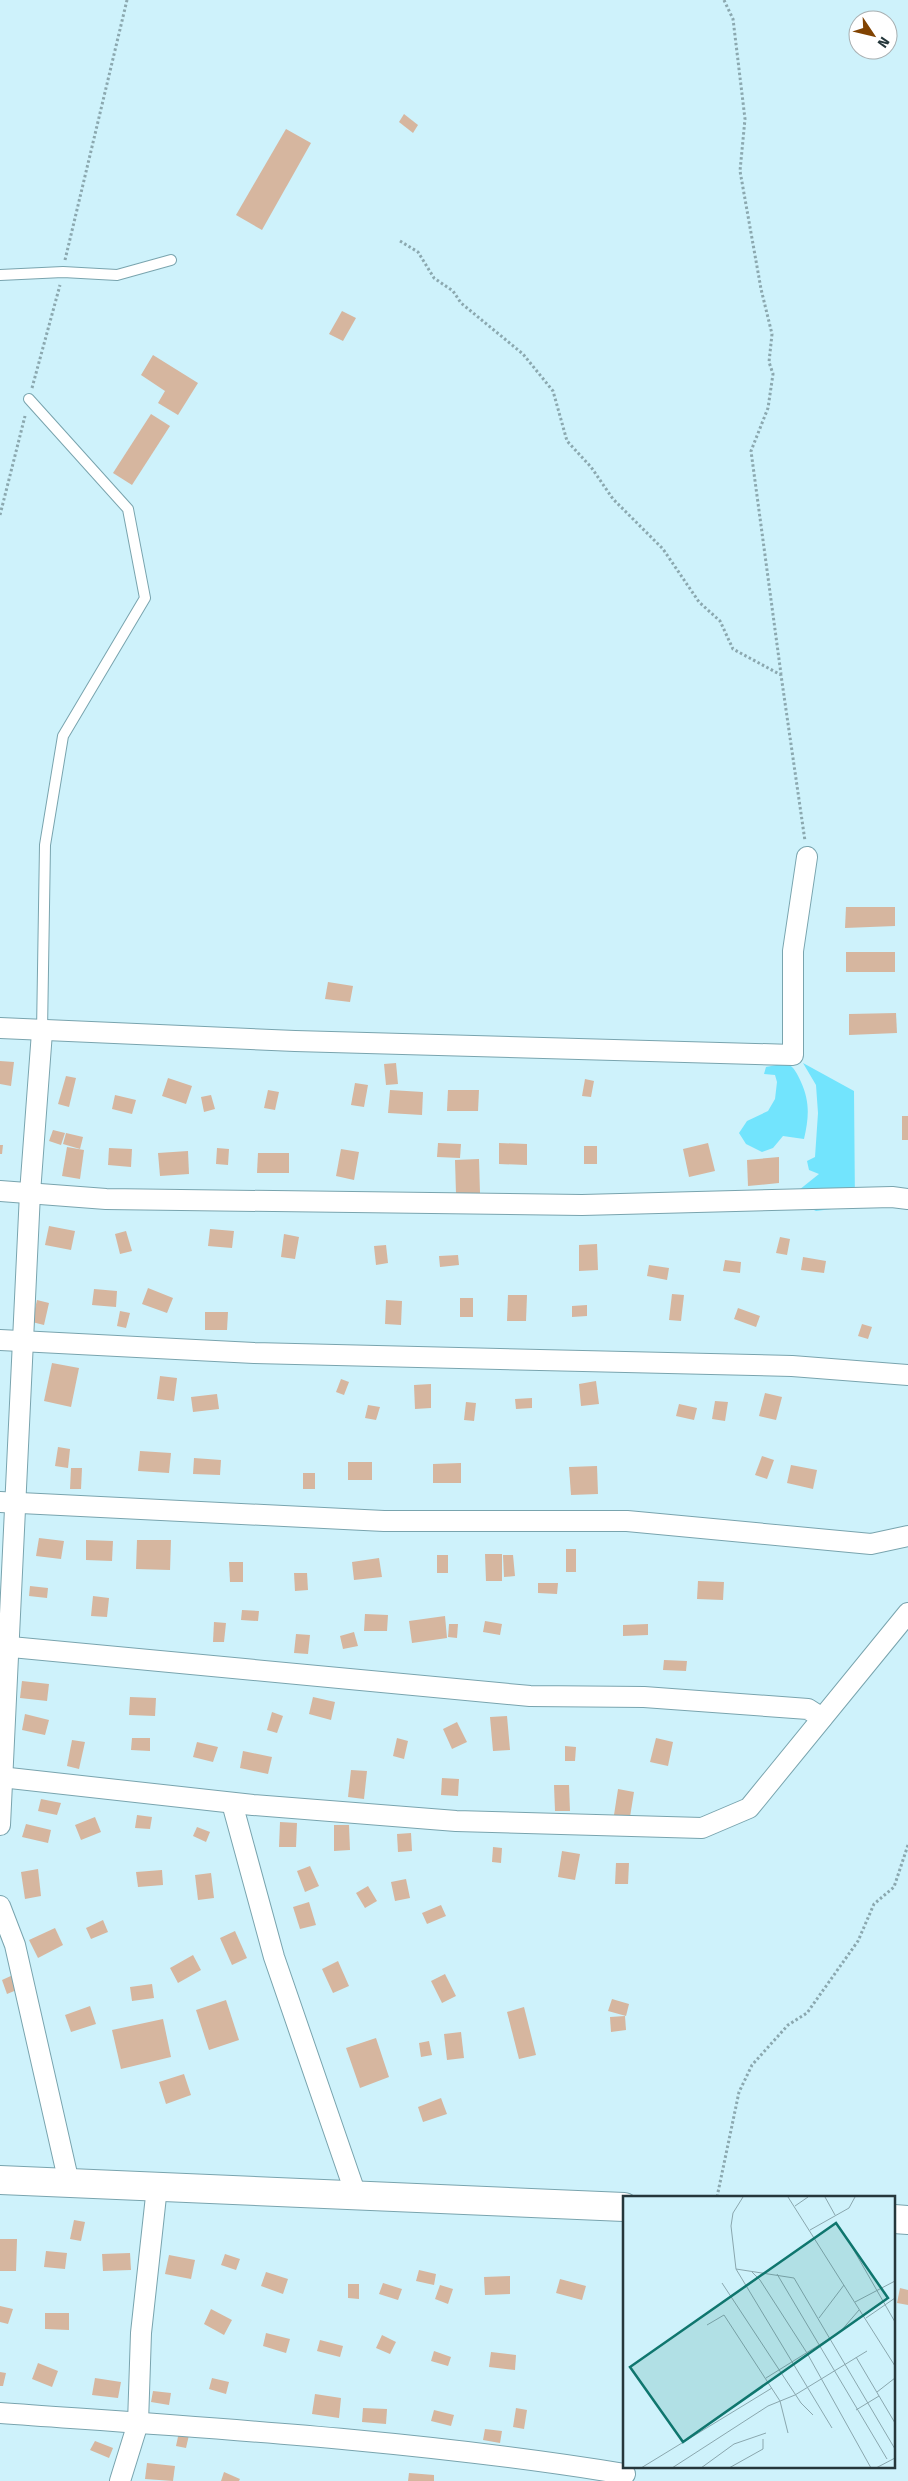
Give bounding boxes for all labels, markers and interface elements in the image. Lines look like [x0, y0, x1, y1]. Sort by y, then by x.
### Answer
north arrow [848, 10, 898, 60]
text: N [874, 33, 893, 51]
inset map [623, 2196, 896, 2468]

